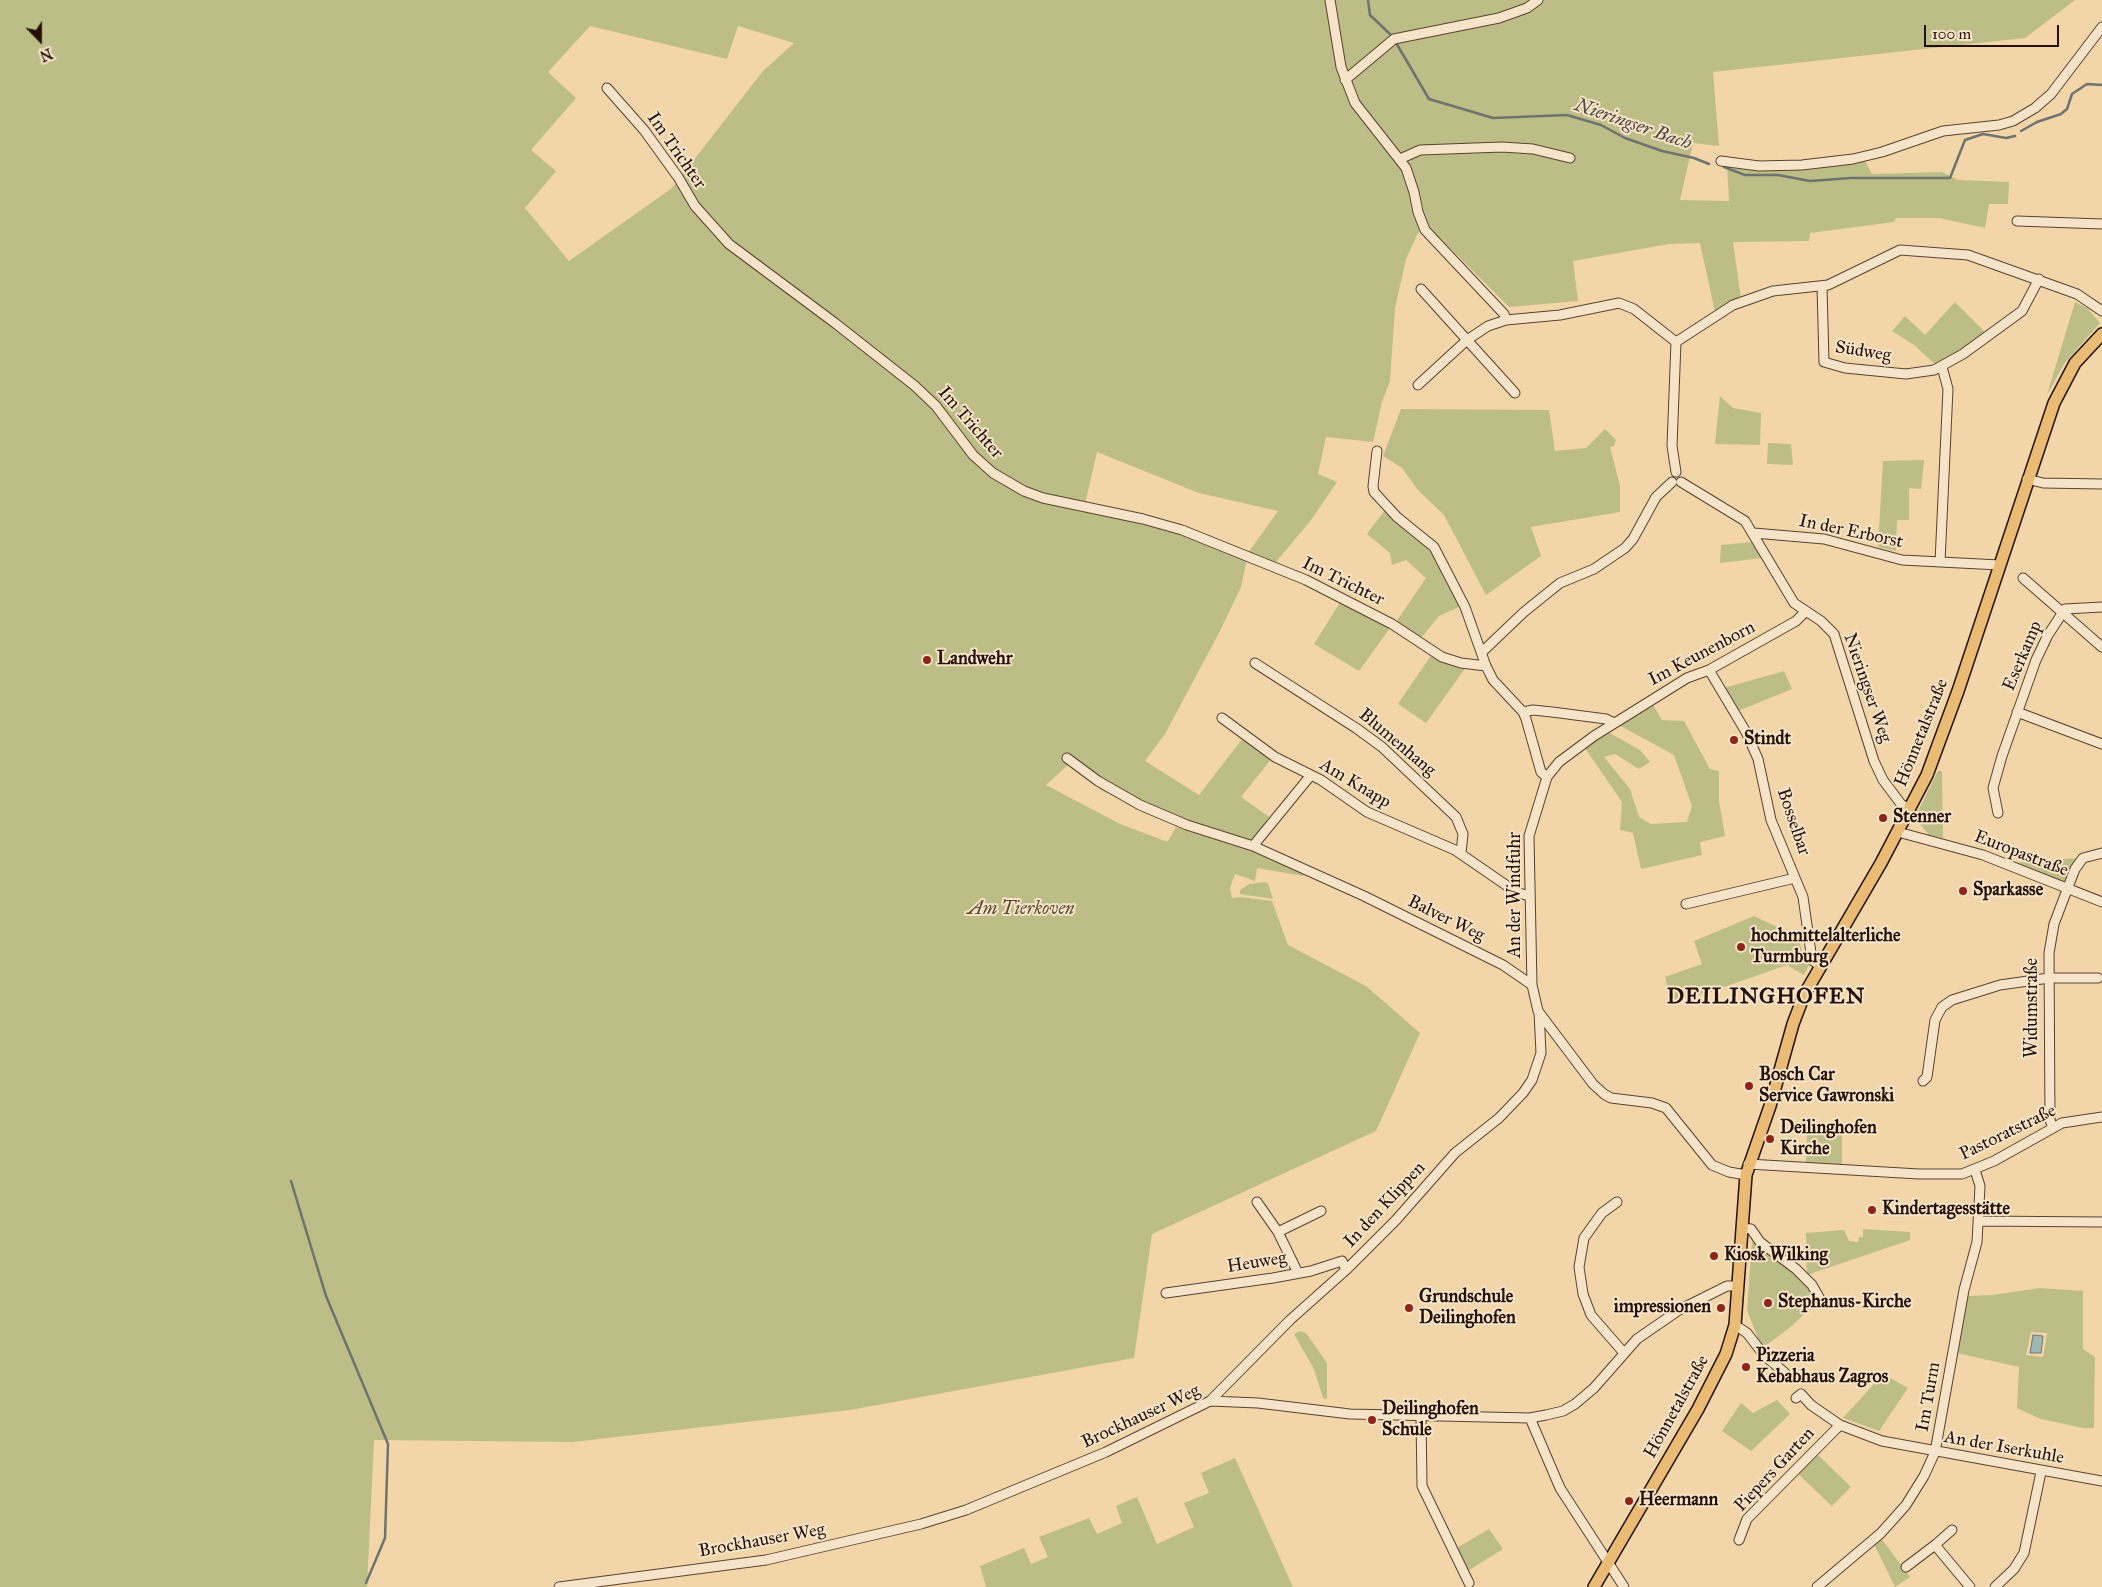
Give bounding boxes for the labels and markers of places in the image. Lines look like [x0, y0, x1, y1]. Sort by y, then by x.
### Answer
place label: Landwehr [937, 649, 1012, 671]
marker: Landwehr [921, 654, 933, 666]
place label: Stindt [1744, 729, 1791, 751]
marker: Stindt [1728, 734, 1740, 746]
place label: Stenner [1893, 807, 1951, 829]
marker: Stenner [1877, 812, 1889, 824]
place label: Sparkasse [1973, 880, 2043, 902]
marker: Sparkasse [1957, 885, 1969, 897]
place label: hochmittelalterliche Turmburg [1751, 926, 1901, 969]
marker: hochmittelalterliche Turmburg [1735, 941, 1747, 953]
place label: Bosch Car Service Gawronski [1759, 1065, 1894, 1108]
marker: Bosch Car Service Gawronski [1743, 1080, 1755, 1092]
place label: Deilinghofen Kirche [1780, 1118, 1877, 1160]
marker: Deilinghofen Kirche [1764, 1133, 1776, 1145]
place label: Kindertagesstätte [1882, 1199, 2010, 1221]
marker: Kindertagesstätte [1866, 1204, 1878, 1216]
place label: Kiosk Wilking [1724, 1245, 1828, 1267]
marker: Kiosk Wilking [1708, 1250, 1720, 1262]
place label: Grundschule Deilinghofen [1419, 1287, 1516, 1330]
place label: Stephanus-Kirche [1778, 1292, 1911, 1314]
place label: impressionen [1614, 1297, 1711, 1319]
marker: Stephanus-Kirche [1762, 1297, 1774, 1309]
marker: Grundschule Deilinghofen [1403, 1302, 1415, 1314]
marker: impressionen [1715, 1302, 1727, 1314]
place label: Pizzeria Kebabhaus Zagros [1756, 1346, 1888, 1388]
marker: Pizzeria Kebabhaus Zagros [1740, 1361, 1752, 1373]
place label: Deilinghofen Schule [1382, 1399, 1479, 1442]
marker: Deilinghofen Schule [1366, 1414, 1378, 1426]
place label: Heermann [1639, 1490, 1718, 1512]
marker: Heermann [1623, 1495, 1635, 1507]

